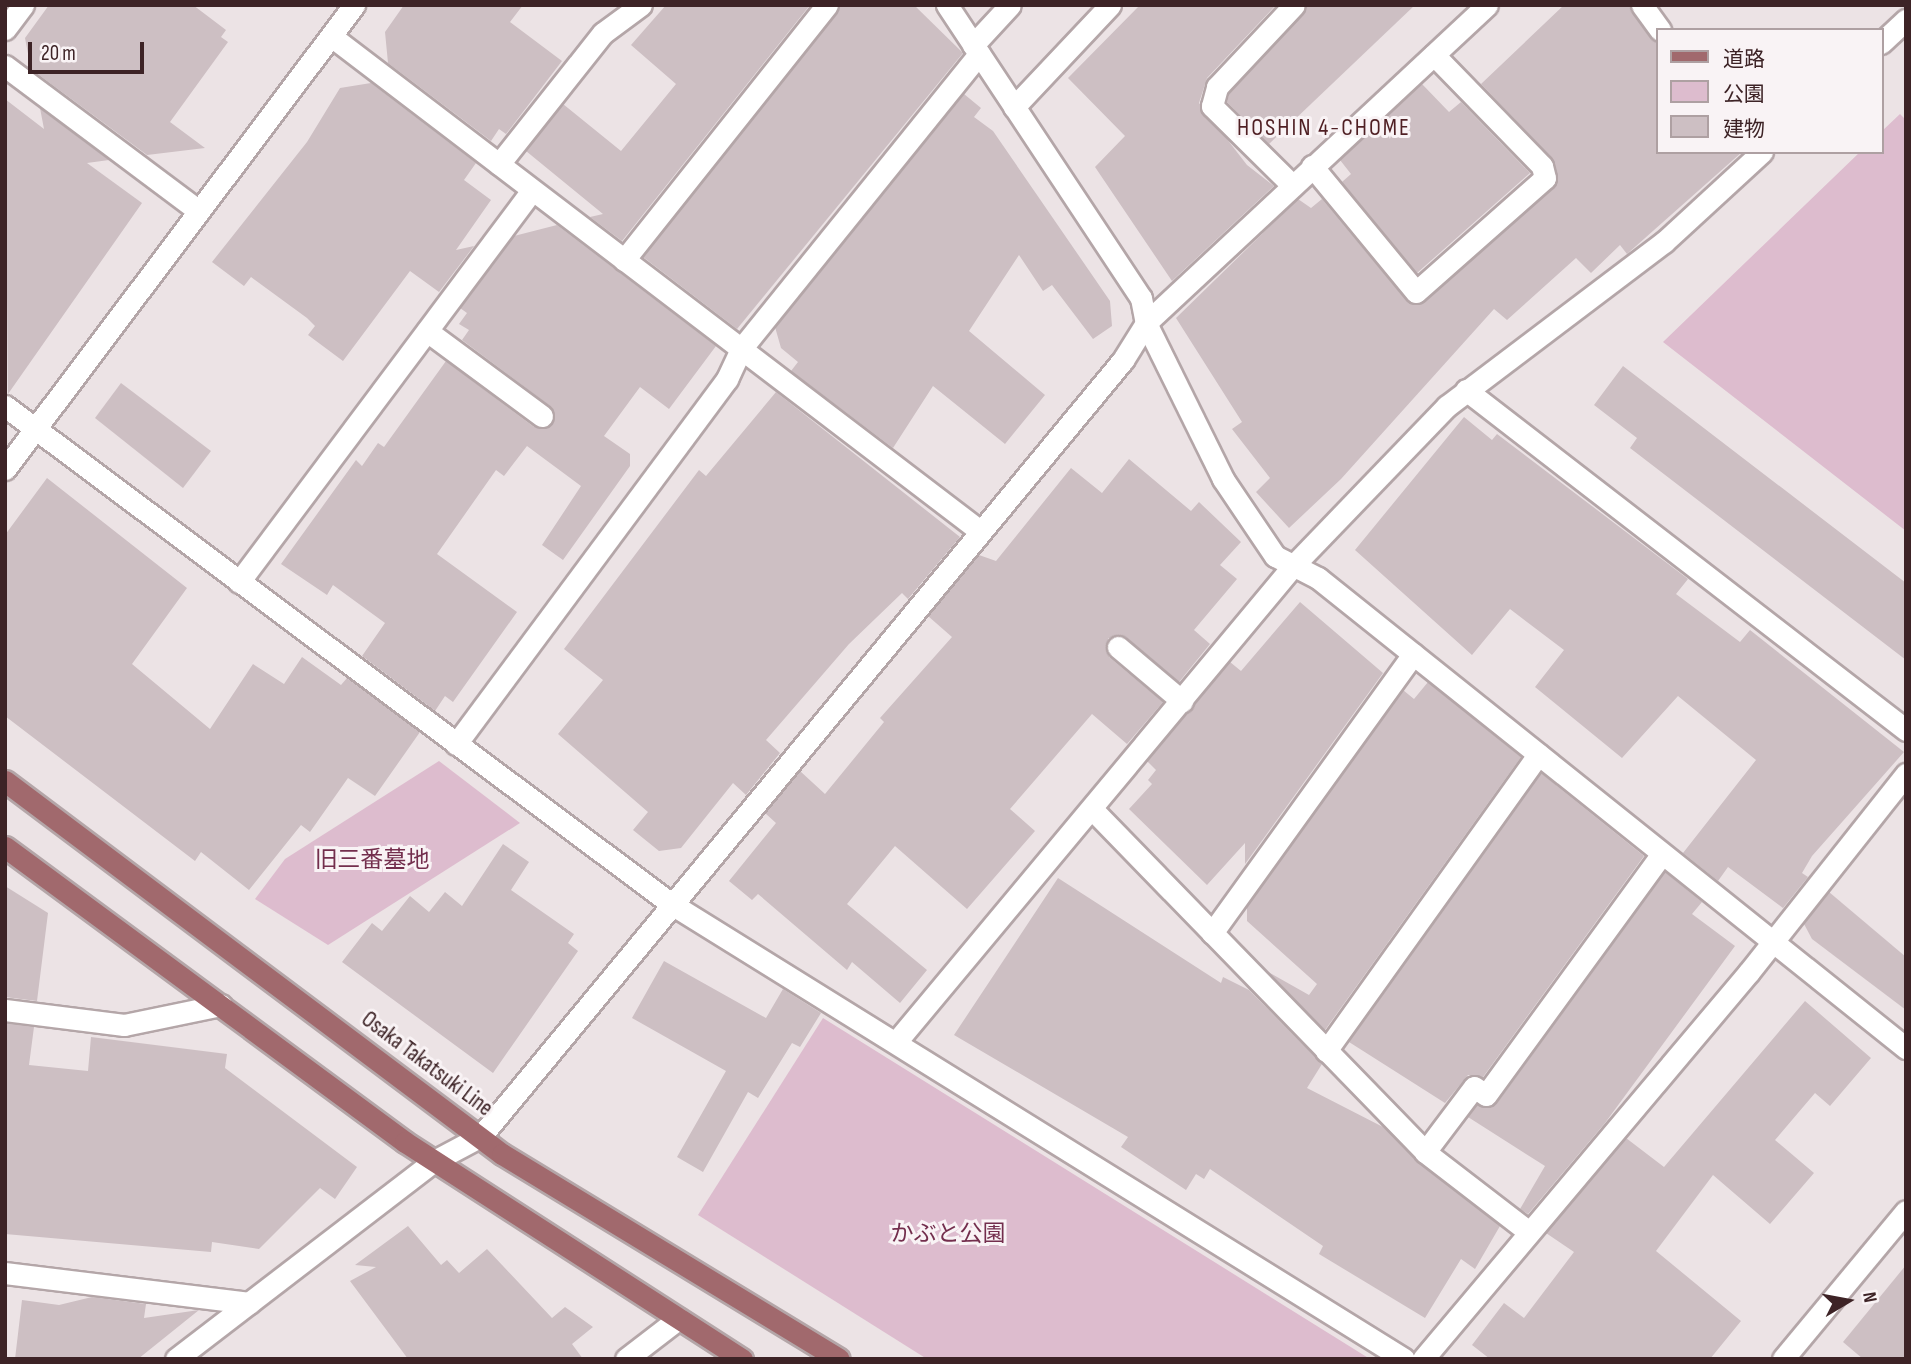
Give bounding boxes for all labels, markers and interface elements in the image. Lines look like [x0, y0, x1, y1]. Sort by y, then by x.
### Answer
scale bar [32, 28, 147, 72]
legend [1656, 28, 1883, 154]
text: 20 m [41, 41, 76, 66]
text: 道路 [1723, 47, 1765, 72]
text: 公園 [1723, 82, 1765, 107]
district label: HOSHIN 4-CHOME [1239, 114, 1409, 142]
text: 建物 [1723, 117, 1765, 142]
park label: 旧三番墓地 [315, 846, 429, 874]
street label: Osaka Takatsuki Line [356, 1006, 498, 1122]
park label: かぶと公園 [891, 1220, 1005, 1248]
north arrow [1813, 1266, 1883, 1336]
text: N [1857, 1290, 1881, 1304]

